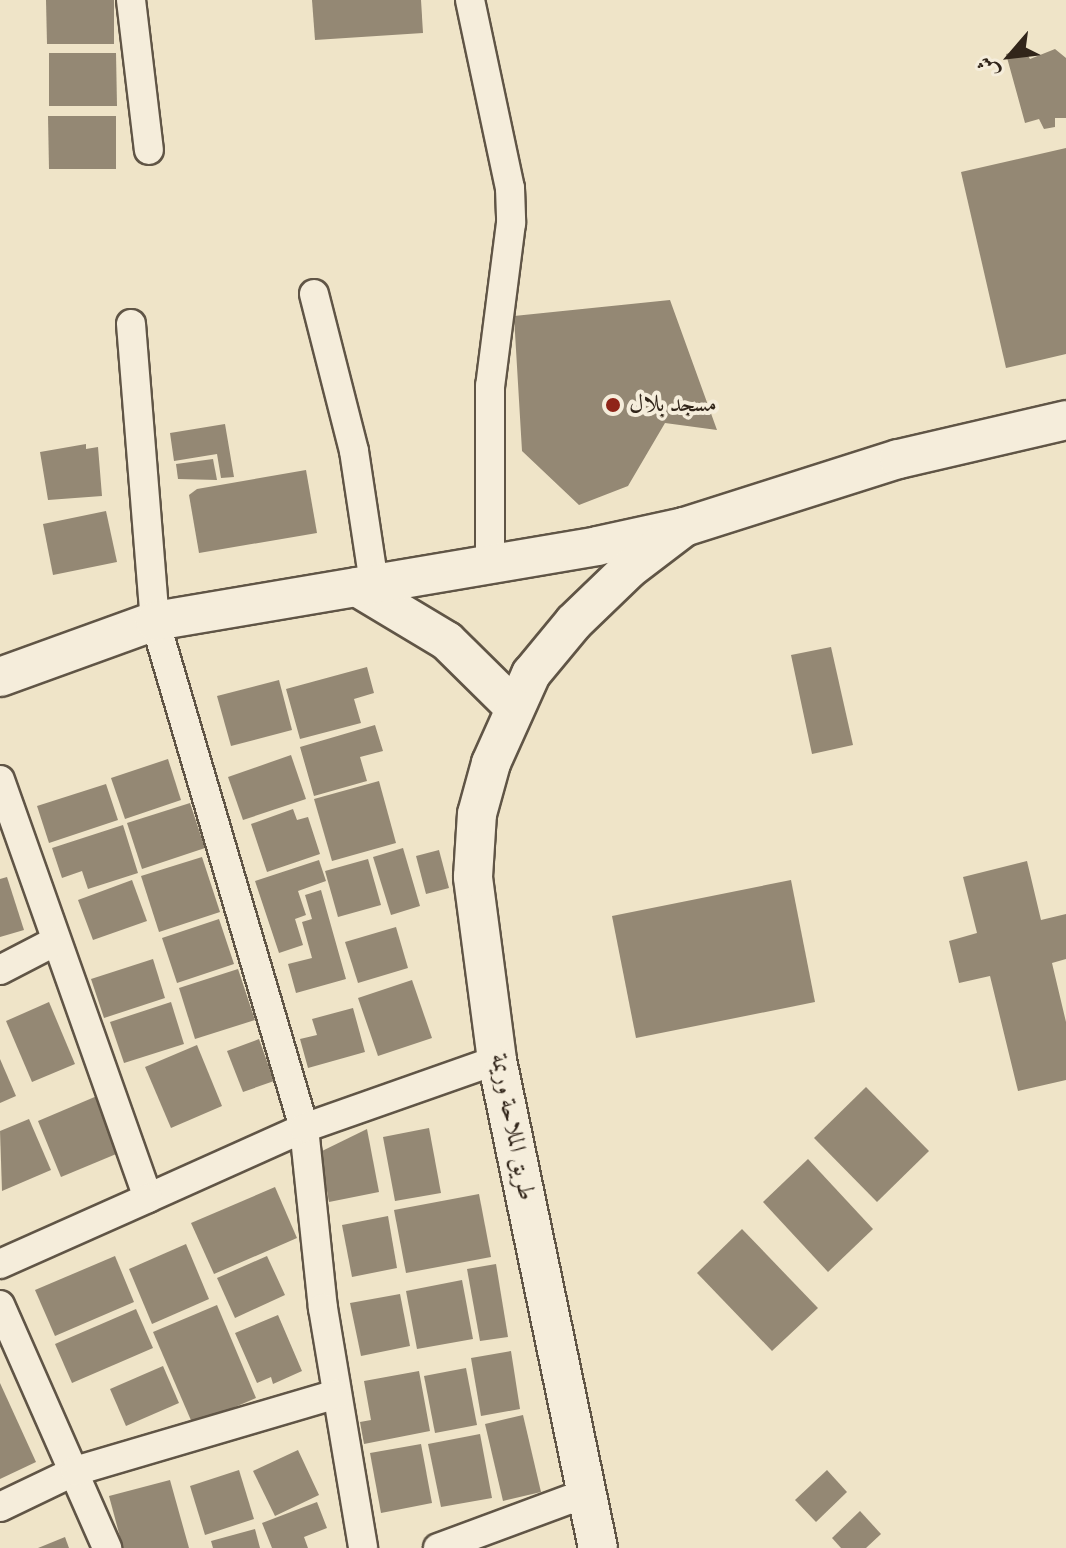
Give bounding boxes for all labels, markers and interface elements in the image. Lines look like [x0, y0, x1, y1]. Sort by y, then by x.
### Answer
north arrow [970, 16, 1050, 96]
text: ش [971, 51, 1006, 83]
place label: مسجد بلال [629, 391, 717, 419]
marker: مسجد بلال [604, 396, 622, 414]
street label: طريق الملاحة وريمة [484, 1051, 540, 1203]

